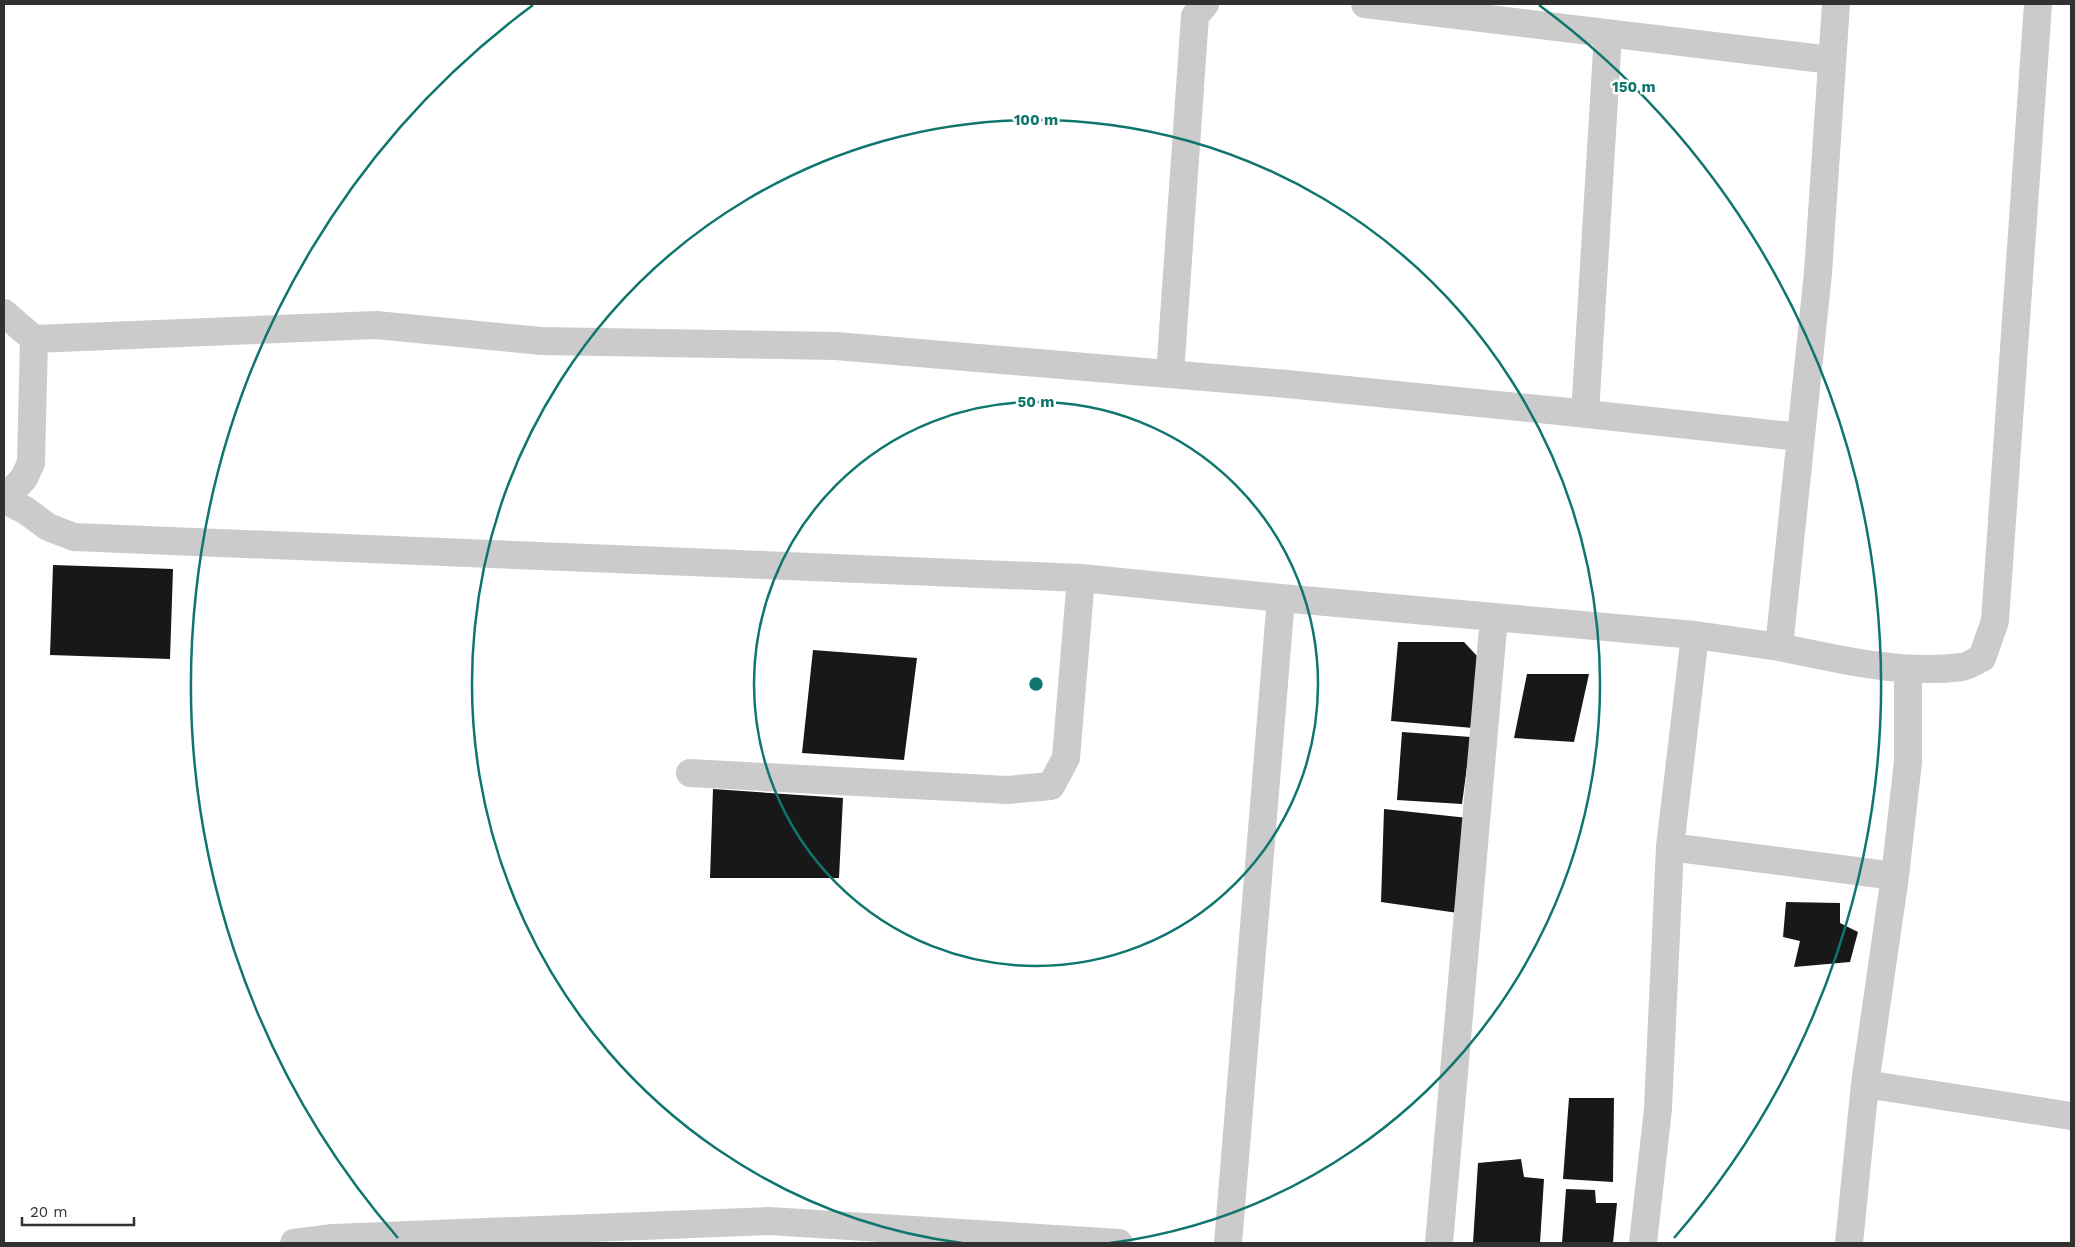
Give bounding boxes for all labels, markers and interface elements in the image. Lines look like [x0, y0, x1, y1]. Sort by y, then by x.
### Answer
text: 150 m [1612, 78, 1656, 96]
text: 100 m [1014, 111, 1058, 129]
text: 50 m [1018, 393, 1054, 411]
centre of rings [1027, 675, 1045, 693]
scale bar [22, 1194, 135, 1226]
text: 20 m [30, 1203, 68, 1221]

